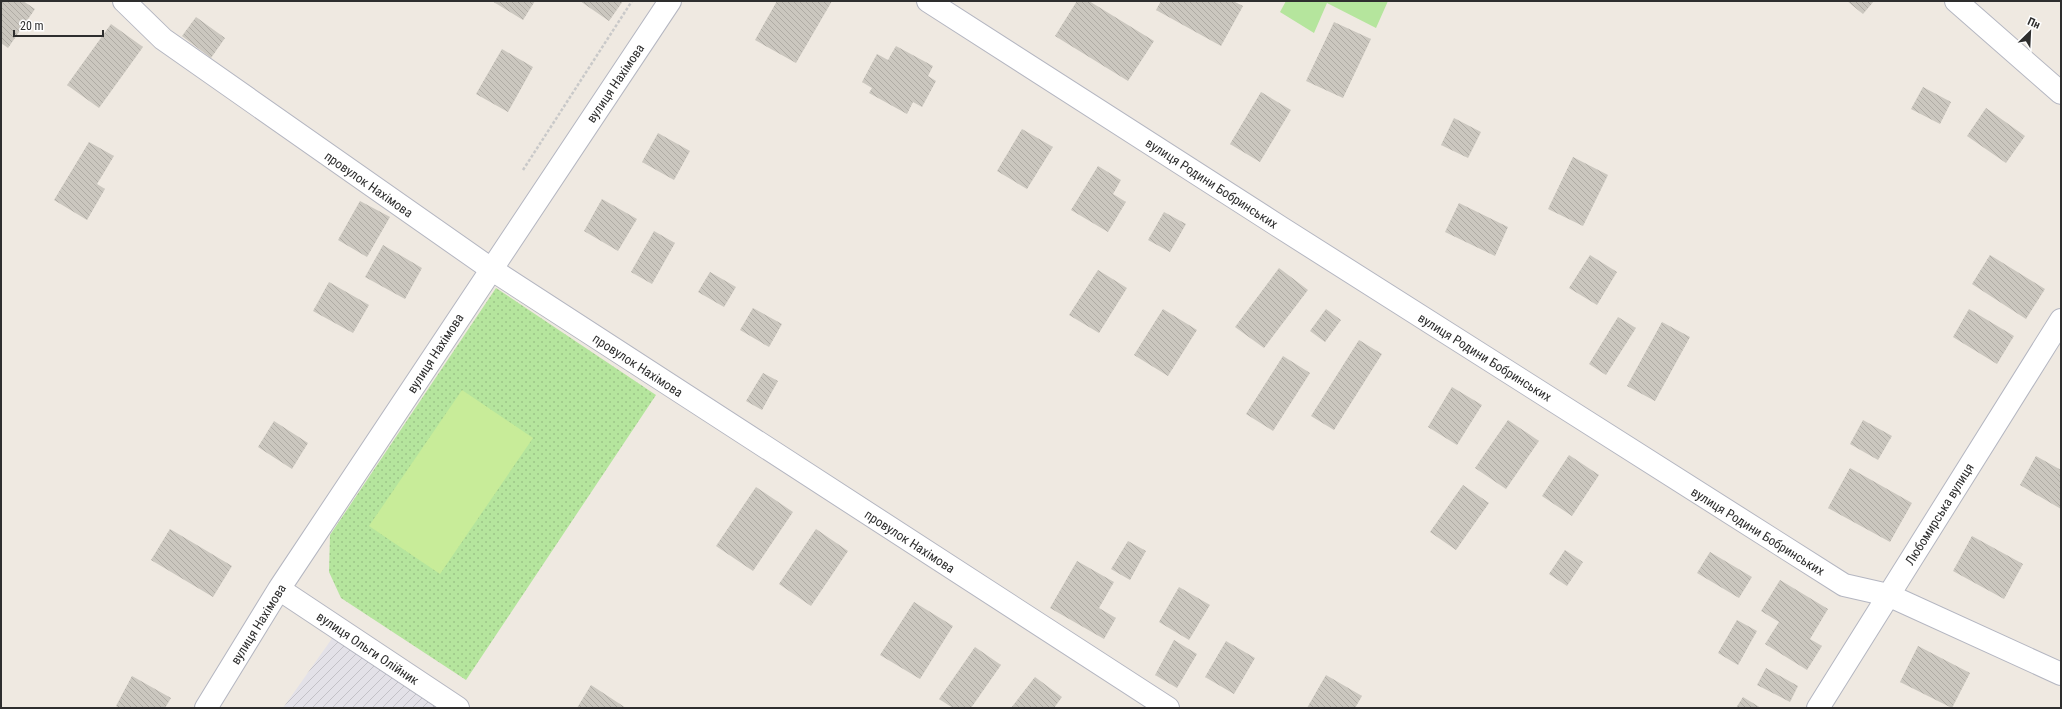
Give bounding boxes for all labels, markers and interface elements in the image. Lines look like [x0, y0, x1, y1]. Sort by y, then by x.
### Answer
scale bar [14, 12, 103, 38]
north arrow [2010, 12, 2050, 52]
text: Пн [2026, 15, 2042, 32]
text: 20 m [20, 19, 44, 33]
street label: вулиця Нахімова [584, 41, 647, 125]
street label: вулиця Родини Бобринських [1143, 135, 1281, 232]
street label: провулок Нахімова [322, 148, 416, 220]
street label: вулиця Родини Бобринських [1415, 310, 1554, 405]
street label: вулиця Нахімова [404, 311, 467, 396]
street label: провулок Нахімова [590, 331, 686, 400]
street label: Любомирська вулиця [1902, 461, 1977, 568]
street label: вулиця Родини Бобринських [1688, 484, 1827, 579]
street label: провулок Нахімова [862, 507, 958, 576]
street label: вулиця Нахімова [228, 581, 289, 667]
street label: вулиця Ольги Олійник [314, 609, 422, 689]

